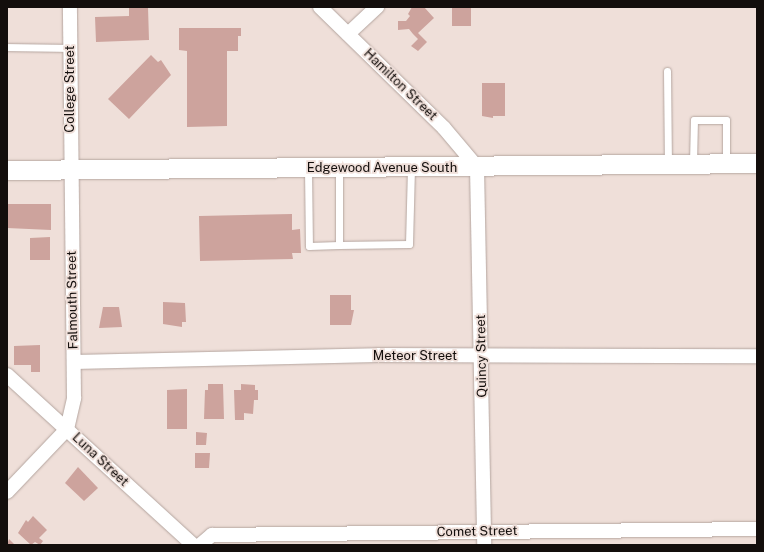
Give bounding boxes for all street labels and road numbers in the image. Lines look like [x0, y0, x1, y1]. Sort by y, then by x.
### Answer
street label: College Street [62, 45, 78, 133]
street label: Hamilton Street [360, 46, 440, 124]
street label: Edgewood Avenue South [307, 160, 457, 176]
street label: Falmouth Street [64, 251, 82, 349]
street label: Quincy Street [473, 314, 491, 398]
street label: Meteor Street [373, 348, 457, 364]
street label: Luna Street [69, 430, 131, 490]
street label: Comet Street [436, 523, 518, 541]

